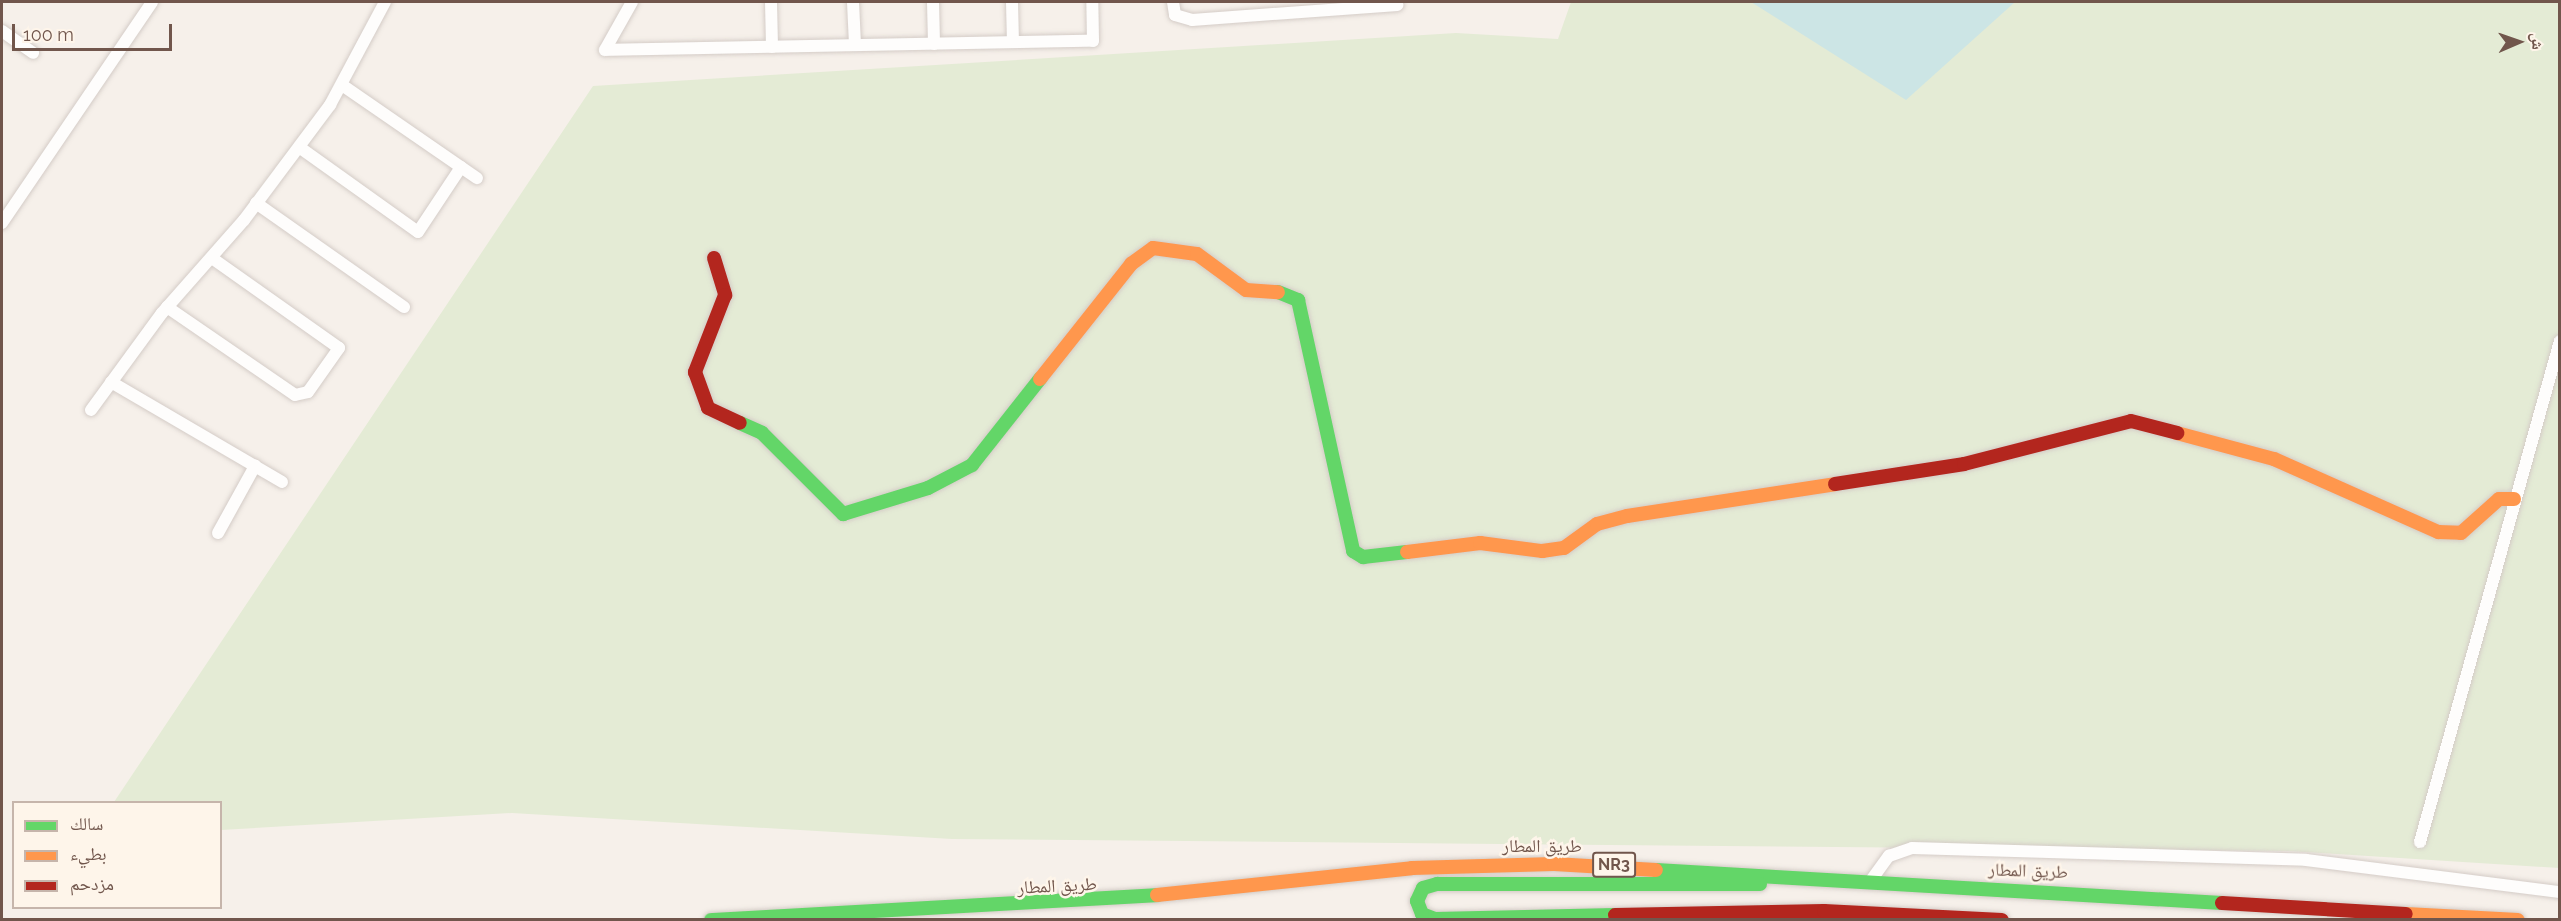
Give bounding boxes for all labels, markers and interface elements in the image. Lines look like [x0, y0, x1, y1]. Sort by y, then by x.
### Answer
scale bar [15, 12, 176, 50]
north arrow [2489, 12, 2549, 72]
text: 100 m [23, 24, 74, 45]
text: ش [2528, 33, 2547, 50]
legend [12, 801, 222, 909]
text: سالك [70, 813, 103, 834]
street label: طريق المطار [1502, 835, 1582, 857]
text: بطيء [70, 843, 107, 864]
road number: NR3 [1592, 852, 1636, 878]
street label: طريق المطار [1988, 859, 2068, 883]
text: مزدحم [70, 873, 114, 894]
street label: طريق المطار [1017, 873, 1097, 899]

